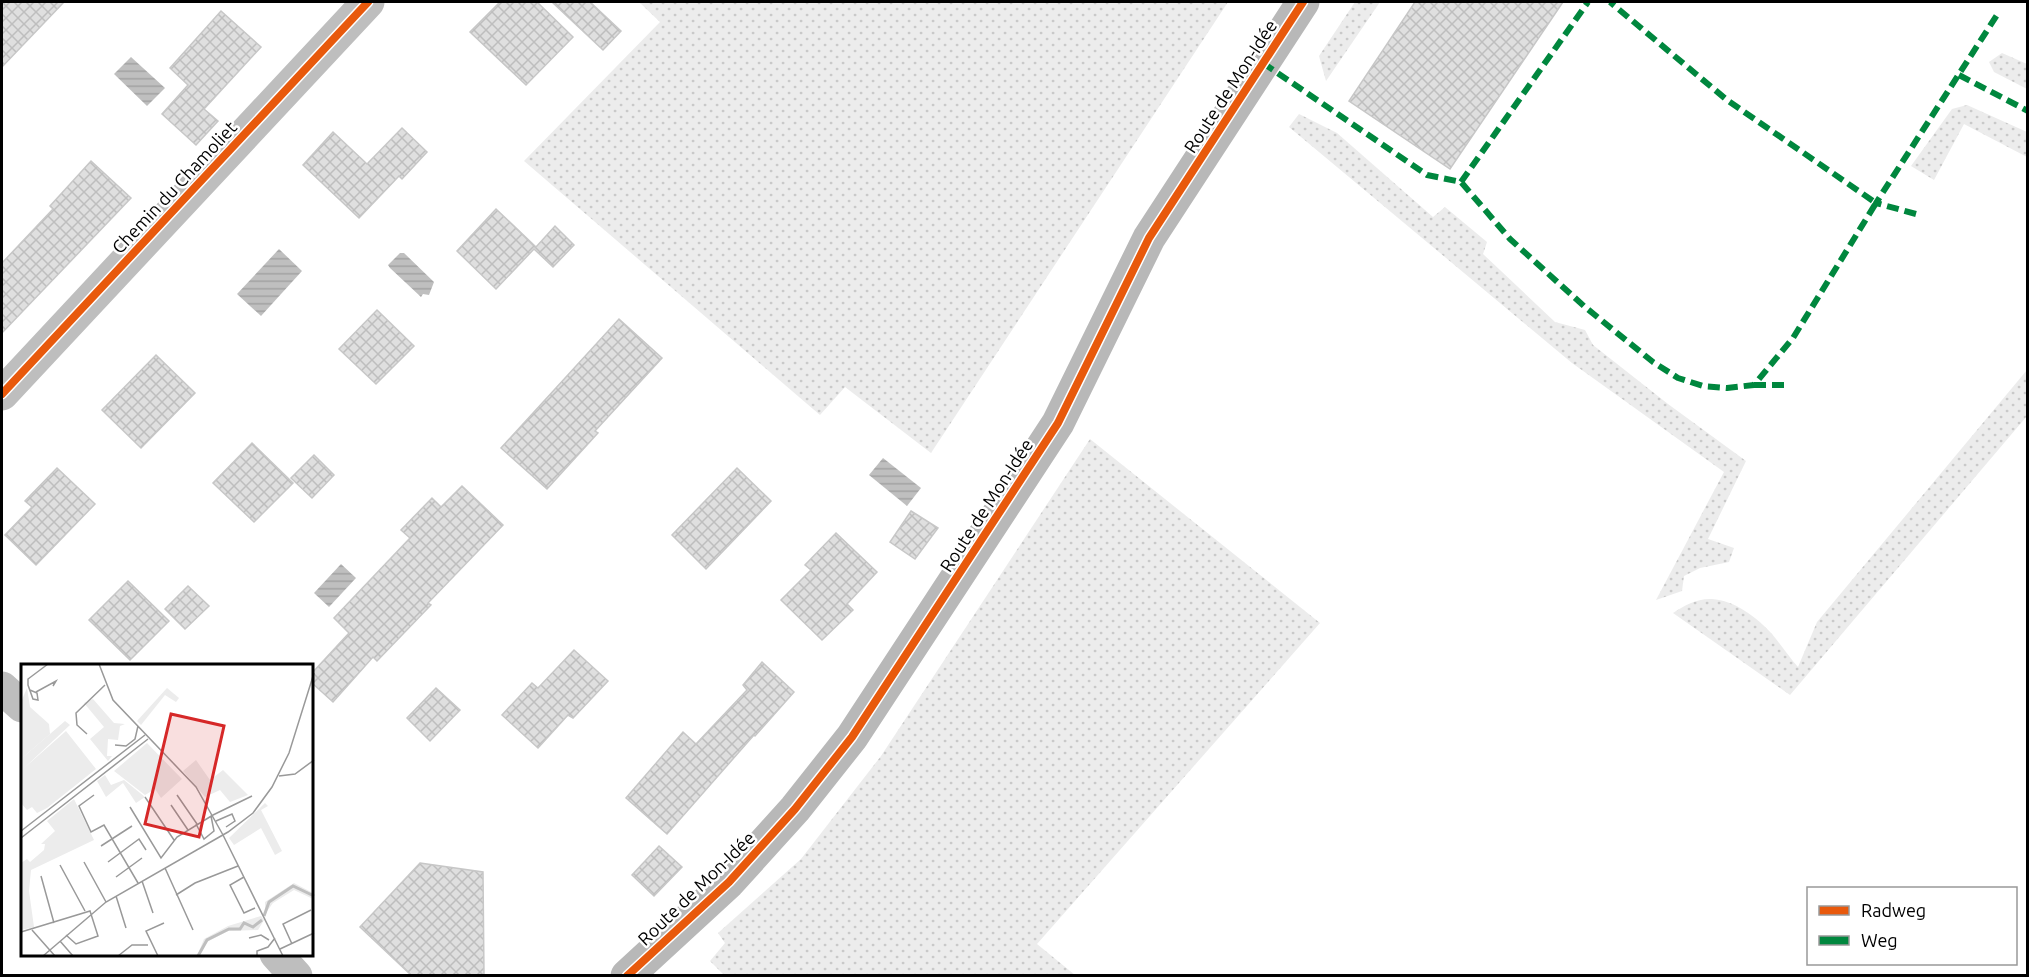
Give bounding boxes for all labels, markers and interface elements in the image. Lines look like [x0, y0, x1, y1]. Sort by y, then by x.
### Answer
street label: Route de Mon-Idée [1180, 16, 1280, 156]
street label: Chemin du Chamoliet [108, 117, 240, 257]
street label: Route de Mon-Idée [936, 435, 1036, 575]
inset map [21, 664, 314, 956]
street label: Route de Mon-Idée [634, 827, 758, 949]
legend [1807, 887, 2017, 965]
text: Radweg [1861, 900, 1926, 920]
text: Weg [1861, 930, 1898, 950]

